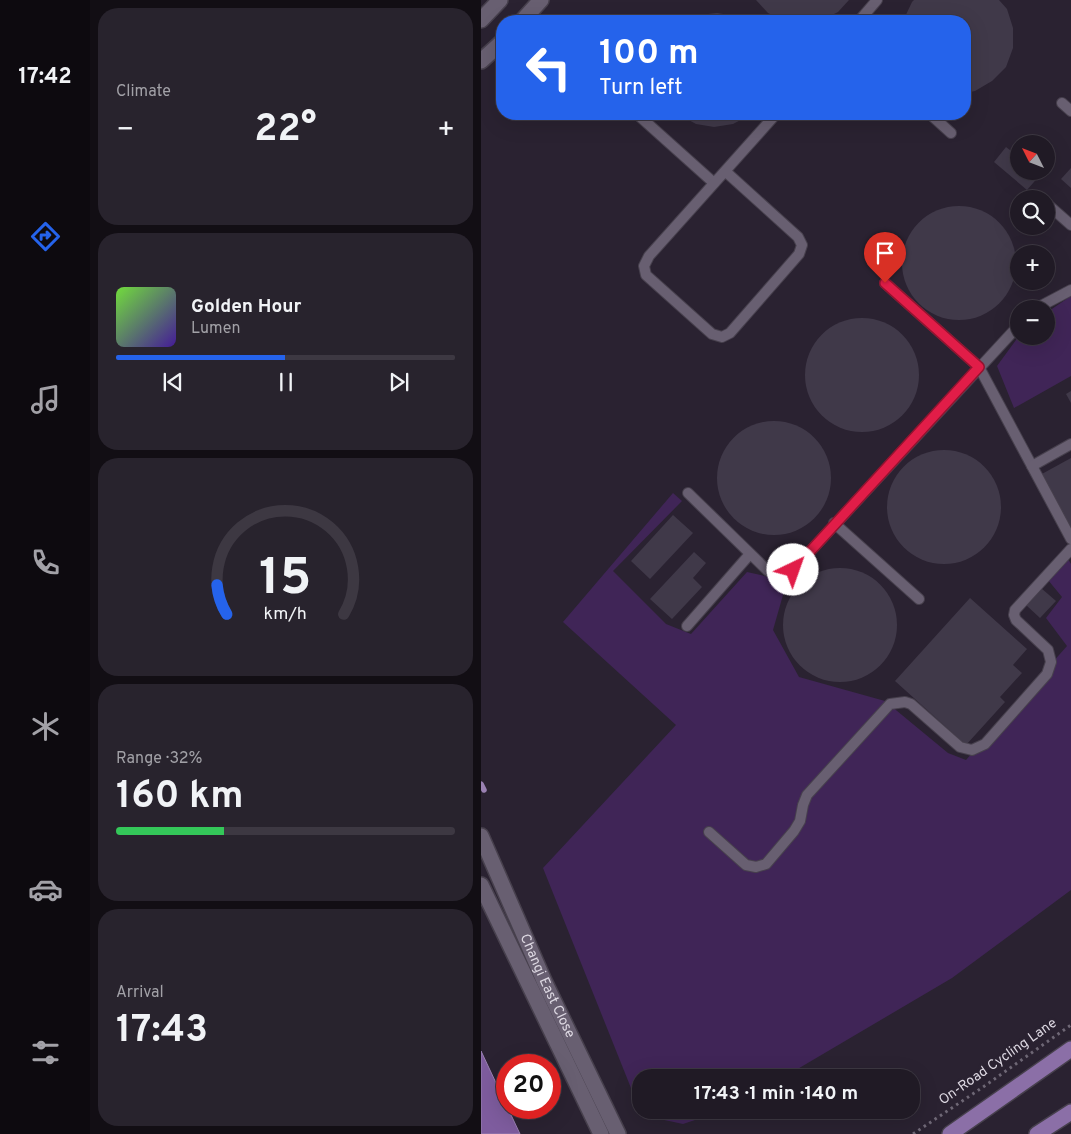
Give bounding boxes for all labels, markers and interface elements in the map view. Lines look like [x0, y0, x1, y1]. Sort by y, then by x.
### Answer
text: 100 m [599, 32, 699, 76]
icon: left [516, 35, 581, 100]
text: 17:42 [18, 64, 72, 91]
text: Turn left [599, 75, 682, 102]
text: Climate [116, 82, 171, 102]
text: 22° [254, 106, 317, 155]
text: − [116, 113, 134, 149]
text: + [437, 113, 455, 149]
north arrow [1010, 135, 1055, 180]
map controls [1010, 135, 1055, 345]
button: search [1010, 190, 1055, 235]
icon: directions [28, 219, 63, 254]
pin [864, 232, 906, 283]
icon: arrive [871, 239, 899, 267]
button: + [1010, 245, 1055, 290]
text: Golden Hour [191, 295, 302, 319]
button: − [1010, 300, 1055, 345]
text: Lumen [191, 319, 241, 339]
icon: previous [159, 368, 187, 396]
icon: pause [272, 368, 300, 396]
icon: next [385, 368, 413, 396]
icon: music [28, 382, 63, 417]
position arrow [766, 543, 818, 595]
icon: phone [28, 545, 63, 580]
text: 15 [259, 547, 312, 613]
text: km/h [264, 603, 307, 626]
icon: climate [28, 709, 63, 744]
text: Range · 32% [116, 749, 202, 769]
text: 160 km [116, 773, 244, 822]
icon: car [28, 872, 63, 907]
street label: Changi East Close [516, 931, 579, 1041]
text: Arrival [116, 983, 164, 1003]
text: 17:43 [116, 1007, 208, 1056]
street label: On-Road Cycling Lane [936, 1015, 1060, 1109]
icon: filters [28, 1035, 63, 1070]
speed limit sign: 20 [496, 1054, 561, 1119]
text: 17:43 · 1 min · 140 m [694, 1082, 858, 1106]

